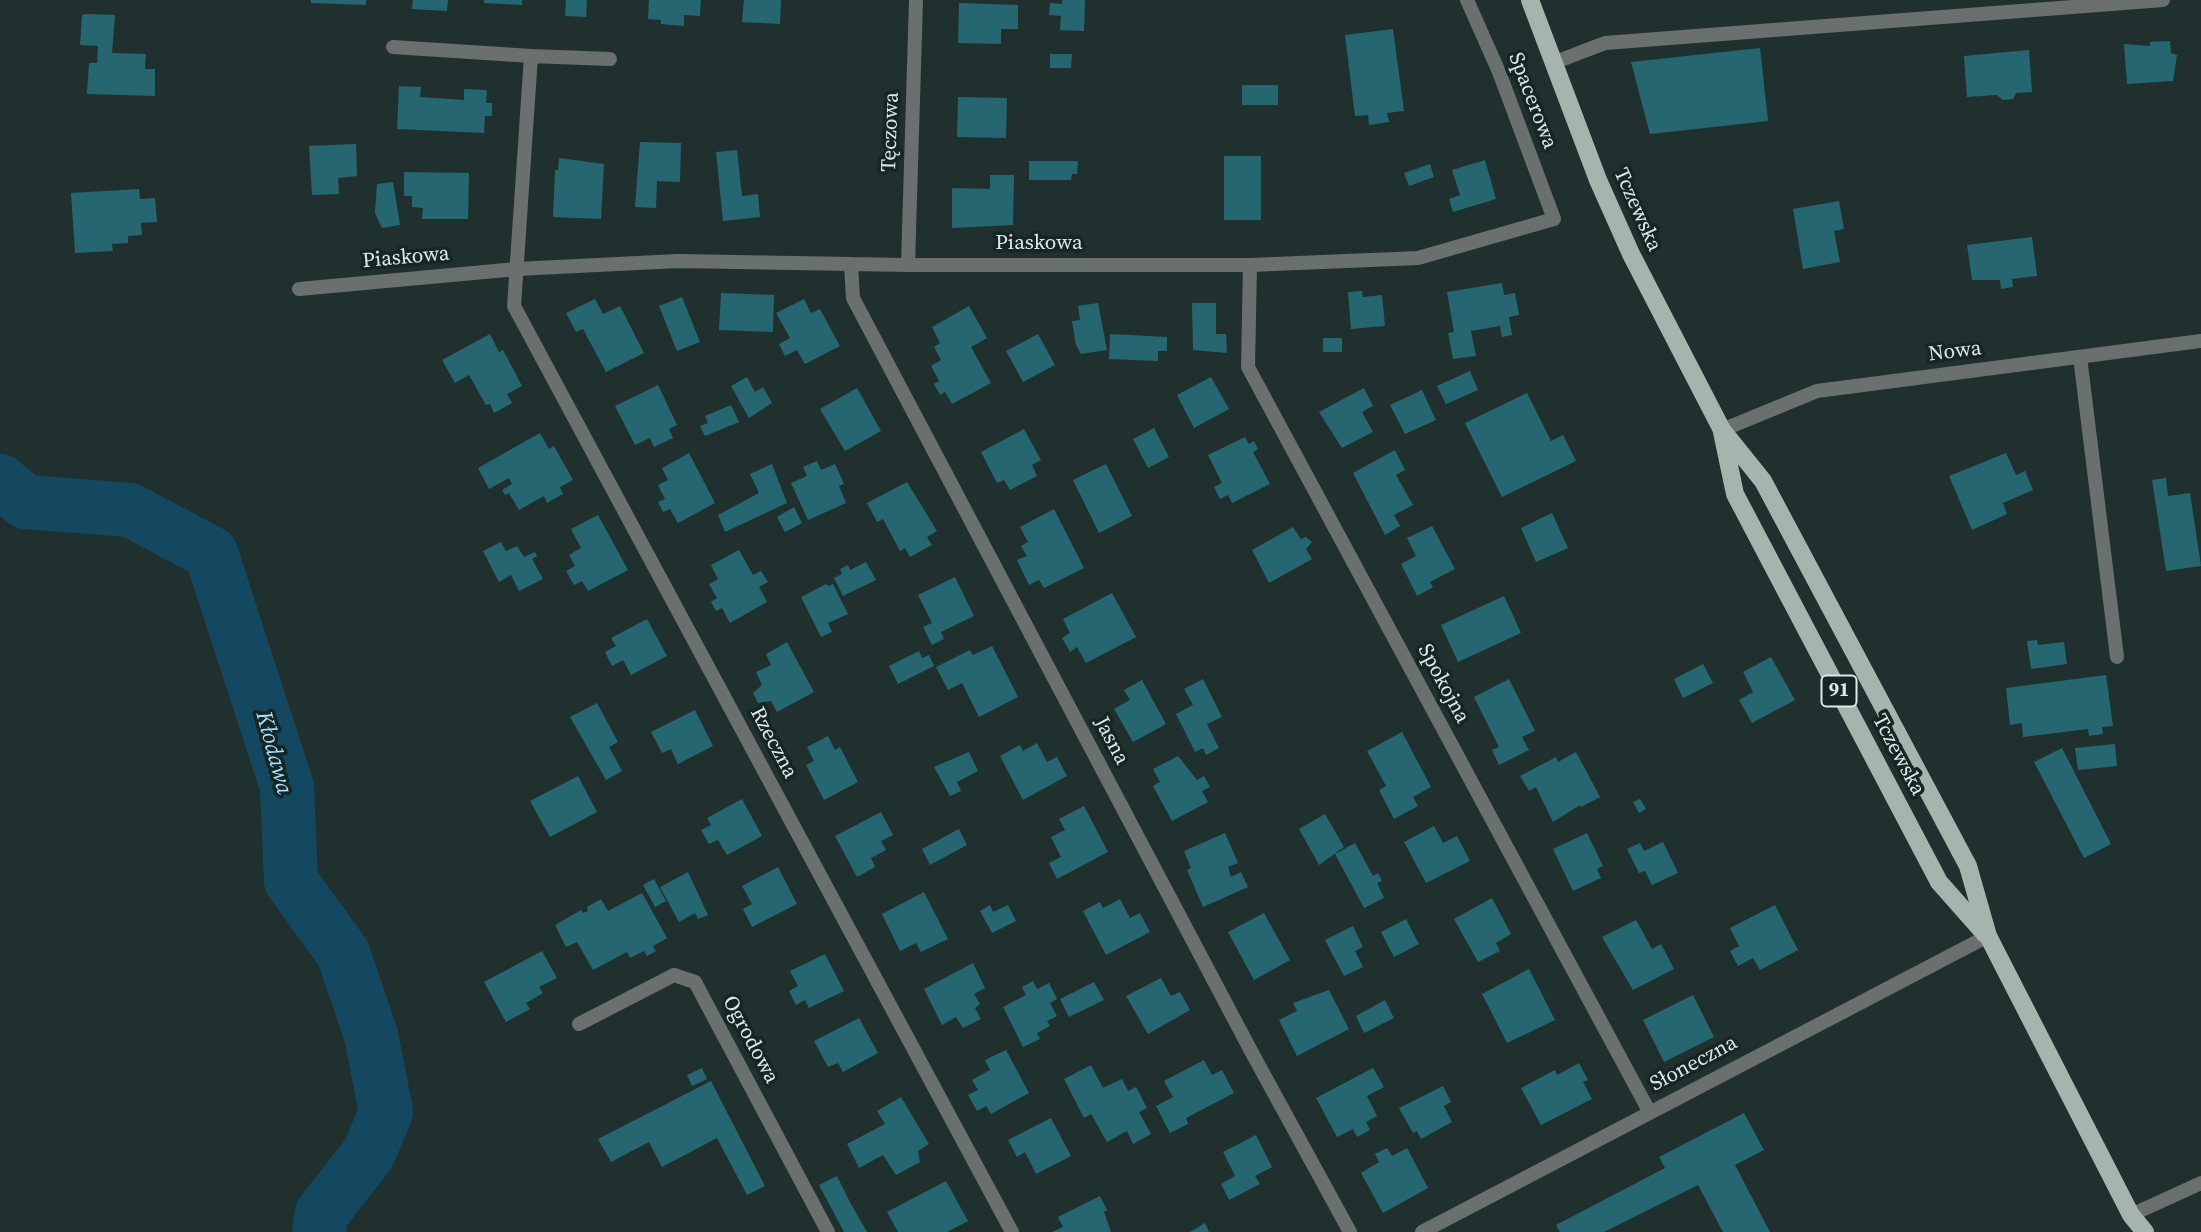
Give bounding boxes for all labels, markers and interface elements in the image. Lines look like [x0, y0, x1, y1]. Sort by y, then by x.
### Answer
street label: Spacerowa [1502, 49, 1562, 153]
street label: Tęczowa [877, 92, 905, 172]
street label: Tczewska [1608, 164, 1666, 256]
street label: Piaskowa [995, 231, 1083, 257]
street label: Piaskowa [361, 242, 451, 274]
street label: Nowa [1927, 336, 1983, 368]
street label: Spokojna [1412, 640, 1474, 728]
road number: 91 [1822, 676, 1856, 706]
street label: Rzeczna [744, 703, 802, 783]
water label: Kłodawa [249, 708, 297, 798]
street label: Tczewska [1866, 710, 1930, 800]
street label: Jasna [1088, 713, 1134, 769]
street label: Ogrodowa [716, 992, 784, 1088]
street label: Słoneczna [1646, 1031, 1742, 1097]

